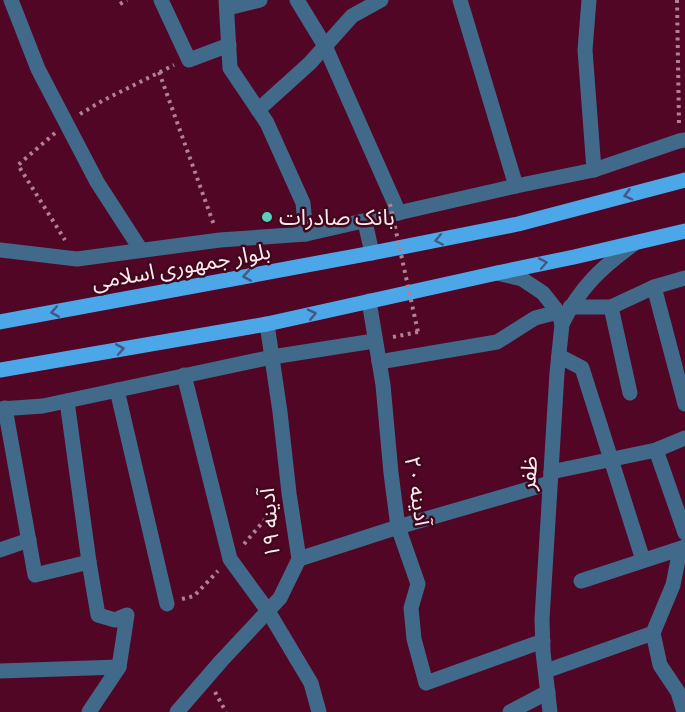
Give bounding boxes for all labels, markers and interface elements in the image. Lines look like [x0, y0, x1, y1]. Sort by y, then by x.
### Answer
one-way arrow [624, 188, 634, 201]
place label: بانک صادرات [279, 203, 395, 231]
marker: بانک صادرات [260, 210, 274, 224]
one-way arrow [434, 233, 444, 246]
street label: بلوار جمهوری اسلامی [89, 237, 273, 295]
one-way arrow [538, 257, 548, 270]
one-way arrow [242, 269, 252, 282]
one-way arrow [51, 305, 61, 318]
one-way arrow [306, 308, 316, 321]
one-way arrow [114, 343, 124, 356]
street label: آدینه ۲۰ [399, 454, 438, 529]
street label: ظفر [513, 455, 543, 492]
street label: آدینه ۱۹ [252, 485, 286, 559]

